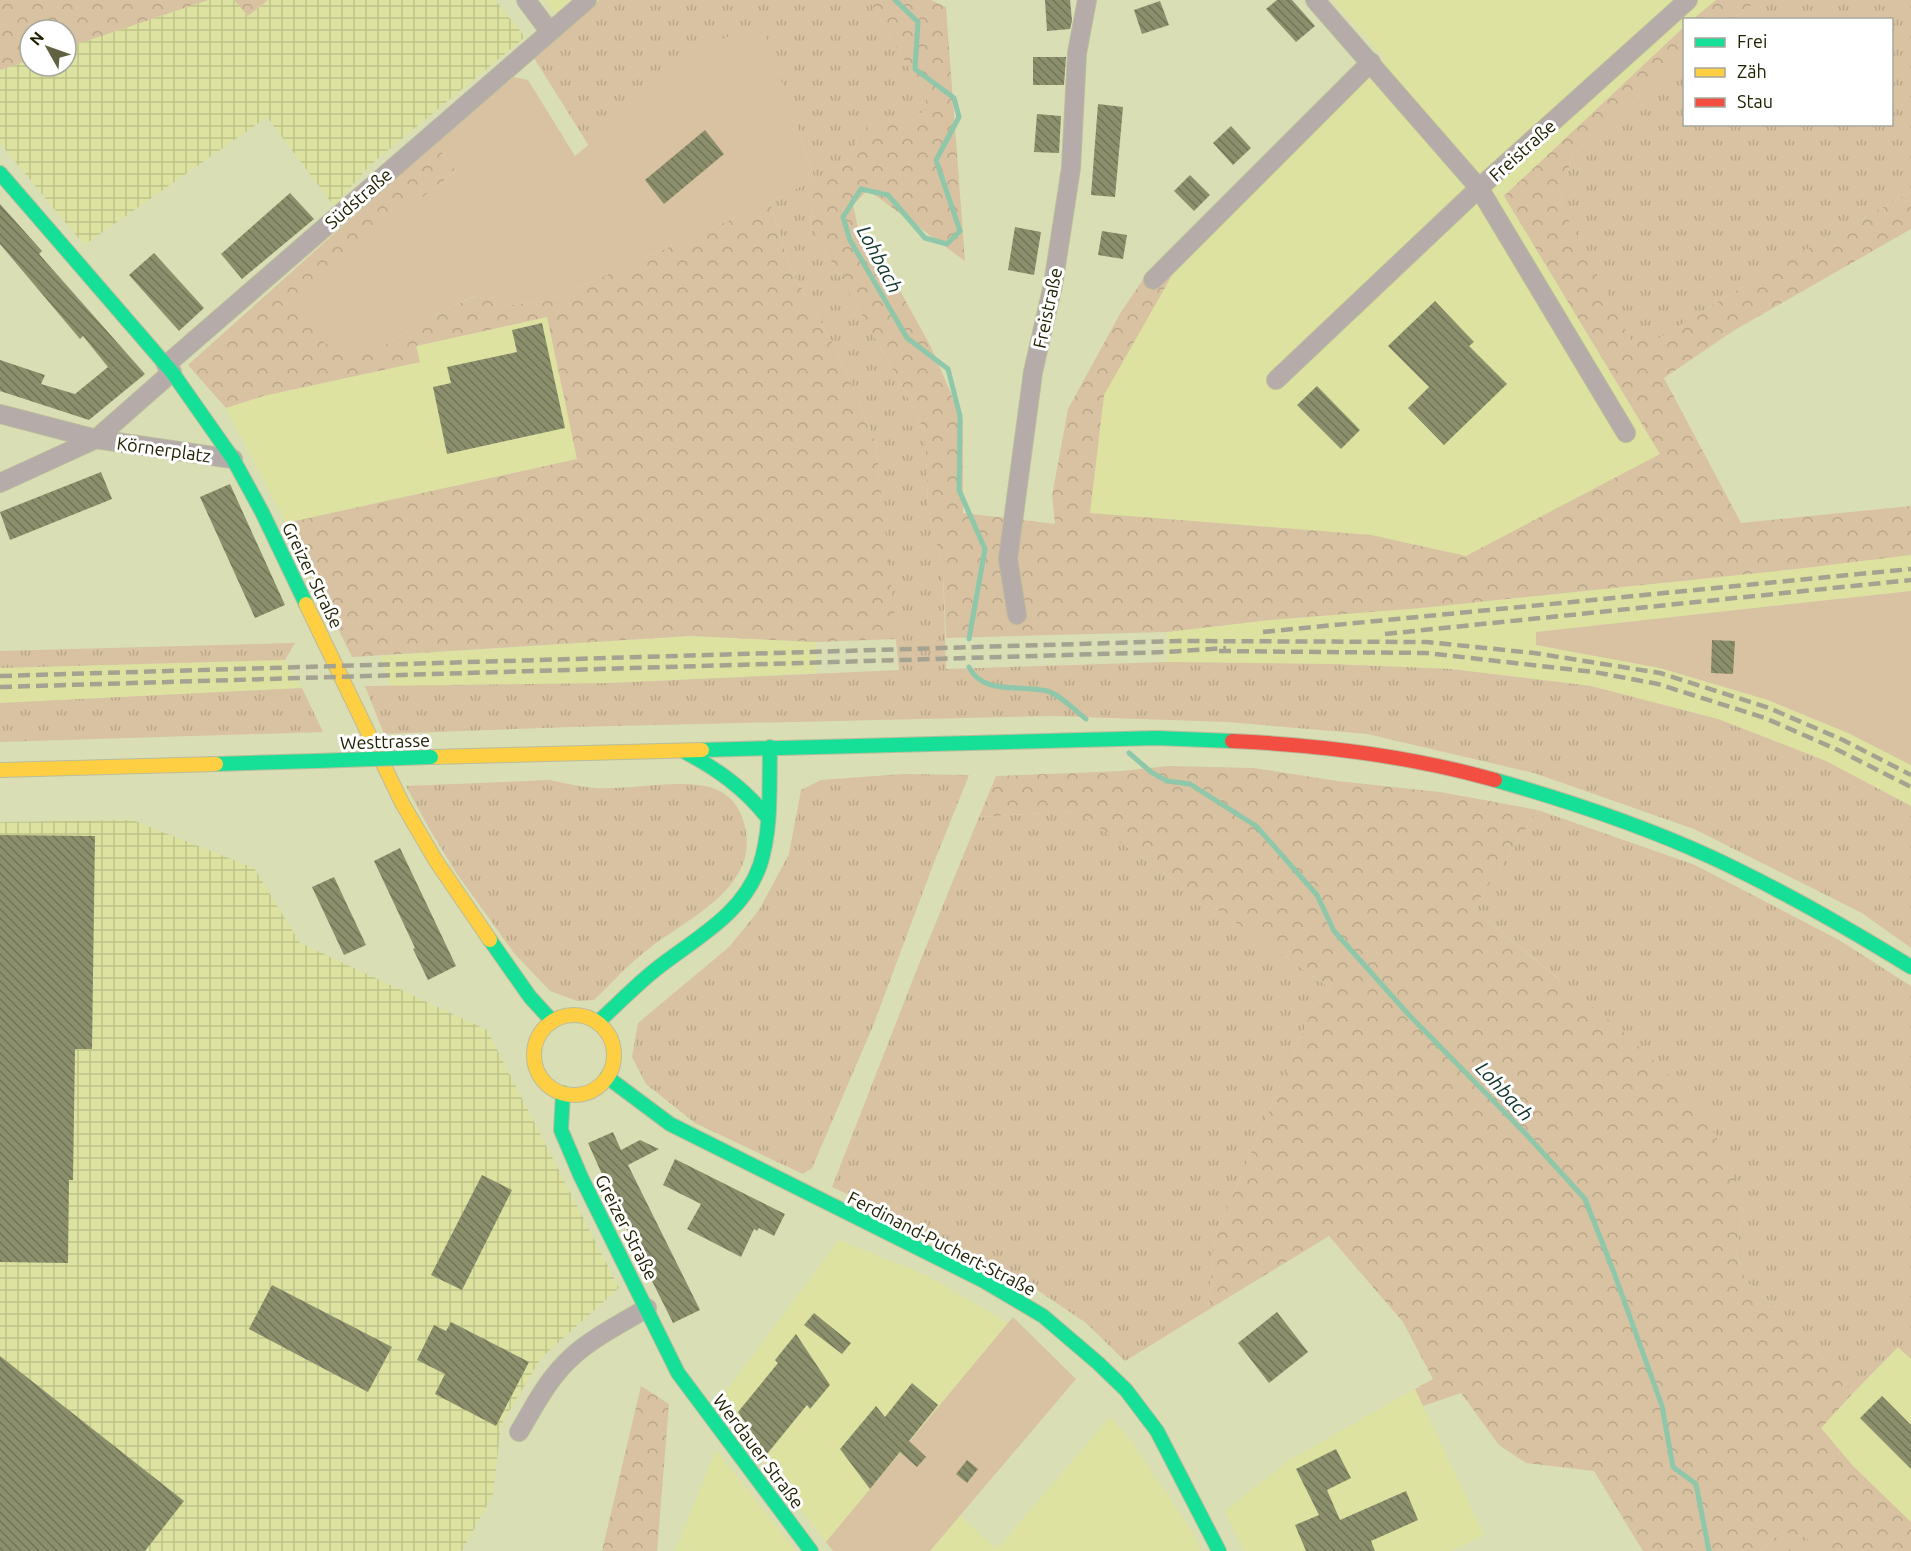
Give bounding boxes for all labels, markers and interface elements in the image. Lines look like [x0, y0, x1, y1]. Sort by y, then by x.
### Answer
north arrow [18, 18, 78, 78]
legend [1683, 18, 1893, 126]
text: N [26, 28, 47, 49]
text: Frei [1737, 31, 1767, 51]
text: Zäh [1737, 61, 1767, 81]
text: Stau [1737, 91, 1773, 111]
street label: Freistraße [1485, 115, 1559, 185]
street label: Südstraße [321, 164, 395, 232]
water label: Lohbach [853, 221, 907, 297]
street label: Freistraße [1029, 266, 1065, 350]
street label: Körnerplatz [116, 432, 212, 466]
street label: Greizer Straße [279, 519, 347, 631]
street label: Westtrasse [340, 729, 430, 753]
water label: Lohbach [1472, 1056, 1538, 1126]
street label: Greizer Straße [592, 1171, 662, 1283]
street label: Ferdinand-Puchert-Straße [845, 1187, 1039, 1299]
street label: Werdauer Straße [710, 1390, 808, 1512]

